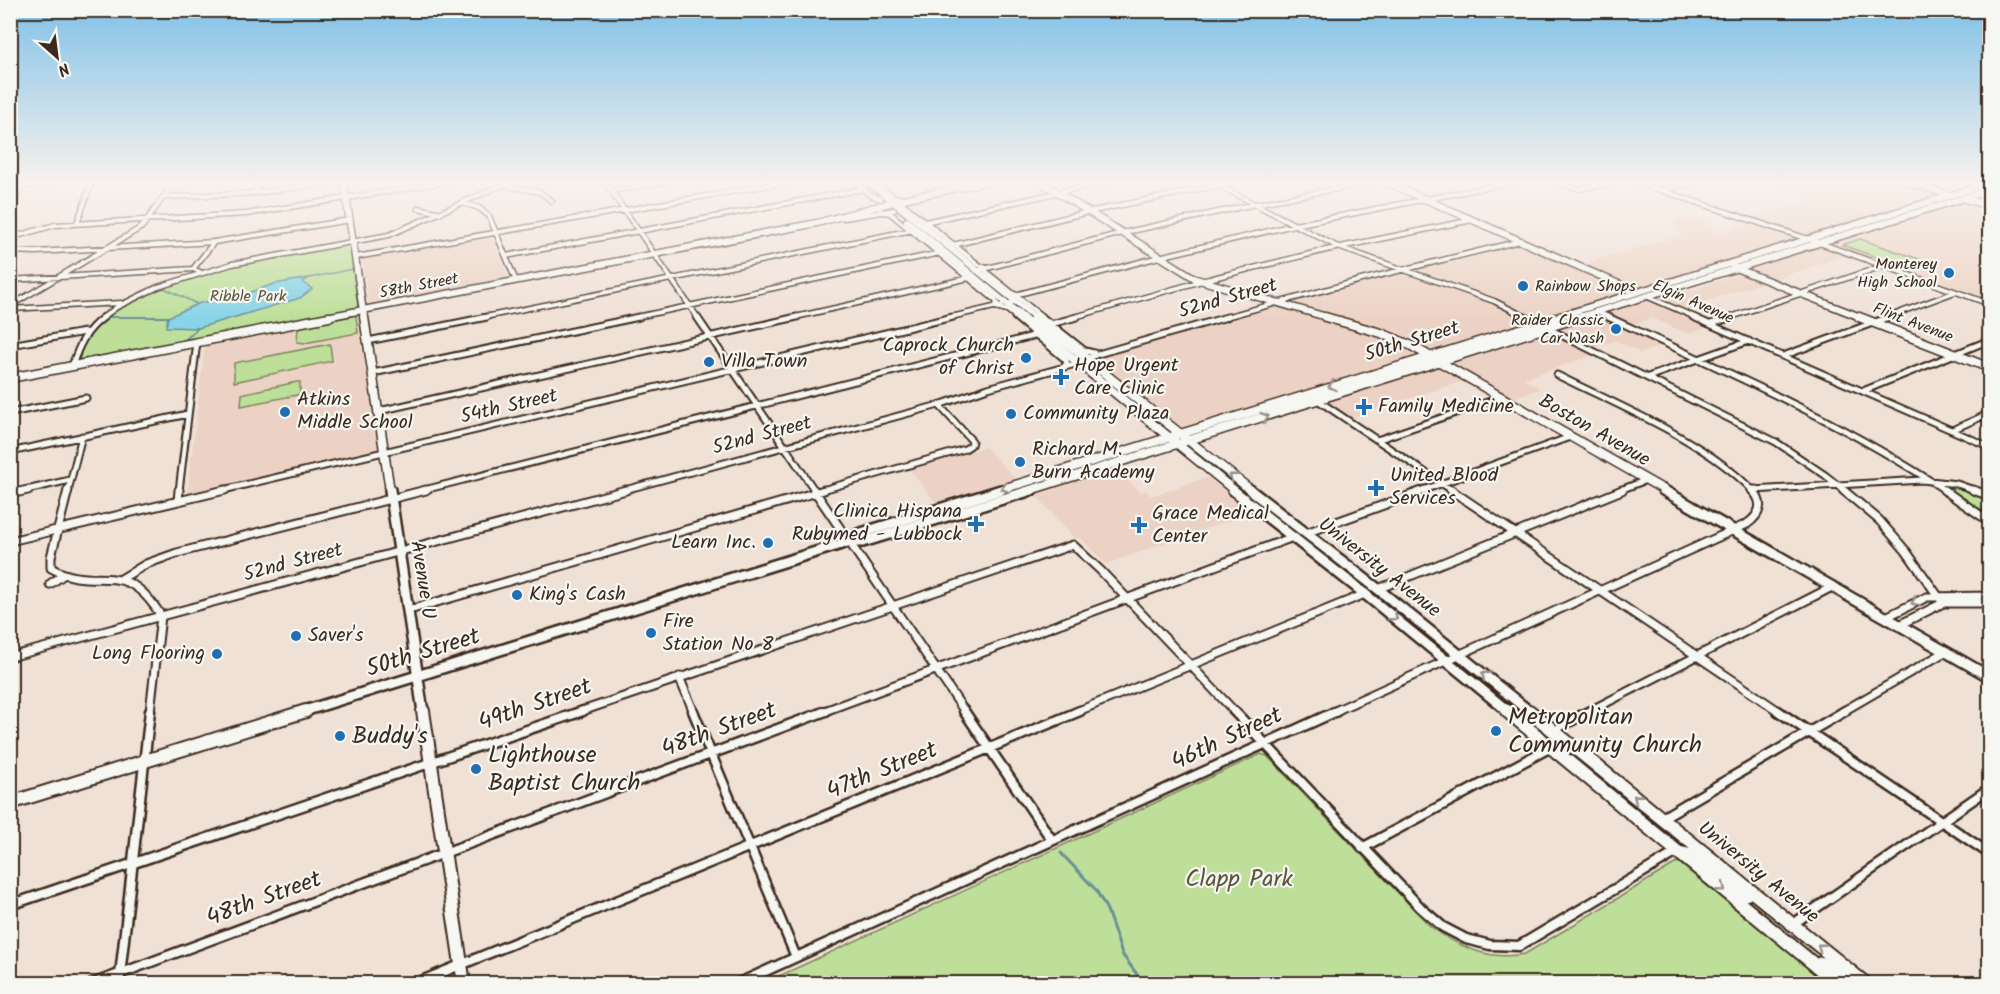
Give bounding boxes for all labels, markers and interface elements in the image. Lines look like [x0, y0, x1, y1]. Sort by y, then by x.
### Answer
north arrow [27, 27, 87, 87]
text: N [53, 56, 74, 82]
place label: Monterey High School [1857, 252, 1937, 295]
street label: 58th Street [377, 266, 461, 306]
marker: Monterey High School [1942, 266, 1956, 280]
street label: 52nd Street [1175, 270, 1282, 328]
street label: Elgin Avenue [1648, 273, 1738, 331]
place label: Rainbow Shops [1535, 274, 1636, 299]
marker: Rainbow Shops [1516, 279, 1530, 293]
park label: Ribble Park [210, 284, 287, 309]
street label: Flint Avenue [1869, 296, 1957, 350]
place label: Raider Classic Car Wash [1511, 308, 1604, 351]
street label: 50th Street [1360, 312, 1464, 372]
marker: Raider Classic Car Wash [1609, 322, 1623, 336]
place label: Caprock Church of Christ [883, 330, 1014, 385]
place label: Villa Town [721, 346, 807, 378]
place label: Hope Urgent Care Clinic [1074, 350, 1179, 405]
marker: Caprock Church of Christ [1019, 351, 1033, 365]
marker: Villa Town [702, 355, 716, 369]
marker: Hope Urgent Care Clinic [1052, 368, 1070, 386]
one-way arrow [1327, 379, 1338, 391]
street label: 54th Street [457, 380, 561, 434]
place label: Atkins Middle School [297, 384, 413, 439]
street label: Boston Avenue [1532, 386, 1656, 476]
place label: Family Medicine [1378, 391, 1514, 423]
place label: Community Plaza [1023, 398, 1169, 430]
marker: Family Medicine [1355, 398, 1373, 416]
marker: Atkins Middle School [278, 405, 292, 419]
street label: 52nd Street [709, 407, 816, 465]
marker: Community Plaza [1004, 407, 1018, 421]
one-way arrow [1259, 411, 1270, 424]
place label: Richard M. Burn Academy [1032, 434, 1155, 489]
marker: Richard M. Burn Academy [1013, 455, 1027, 469]
place label: United Blood Services [1390, 460, 1499, 515]
one-way arrow [1228, 473, 1239, 484]
marker: United Blood Services [1367, 479, 1385, 497]
one-way arrow [1000, 481, 1011, 493]
place label: Clinica Hispana Rubymed - Lubbock [792, 496, 963, 551]
place label: Grace Medical Center [1152, 498, 1269, 553]
street label: University Avenue [1311, 510, 1447, 626]
marker: Clinica Hispana Rubymed - Lubbock [967, 515, 985, 533]
marker: Grace Medical Center [1130, 516, 1148, 534]
place label: Learn Inc. [671, 527, 756, 559]
street label: 52nd Street [240, 534, 347, 592]
marker: Learn Inc. [761, 536, 775, 550]
street label: Avenue U [400, 539, 444, 621]
place label: King's Cash [529, 579, 626, 611]
marker: King's Cash [510, 588, 524, 602]
one-way arrow [1911, 595, 1922, 607]
place label: Fire Station No 8 [663, 606, 775, 661]
one-way arrow [1387, 610, 1398, 621]
street label: 50th Street [361, 617, 486, 689]
place label: Saver's [308, 620, 364, 652]
marker: Fire Station No 8 [644, 626, 658, 640]
marker: Saver's [289, 629, 303, 643]
place label: Long Flooring [92, 638, 205, 670]
marker: Long Flooring [210, 647, 224, 661]
street label: 49th Street [473, 667, 598, 743]
one-way arrow [1481, 671, 1492, 682]
street label: 48th Street [656, 691, 783, 769]
street label: 46th Street [1165, 696, 1290, 782]
place label: Metropolitan Community Church [1508, 698, 1702, 765]
place label: Buddy's [352, 717, 428, 756]
marker: Metropolitan Community Church [1489, 724, 1503, 738]
marker: Buddy's [333, 729, 347, 743]
street label: 47th Street [820, 731, 944, 811]
place label: Lighthouse Baptist Church [488, 736, 640, 803]
marker: Lighthouse Baptist Church [469, 762, 483, 776]
one-way arrow [1632, 794, 1643, 805]
street label: University Avenue [1690, 814, 1826, 932]
street label: 48th Street [201, 860, 328, 938]
park label: Clapp Park [1185, 860, 1294, 899]
one-way arrow [1716, 881, 1727, 892]
one-way arrow [1817, 943, 1828, 954]

